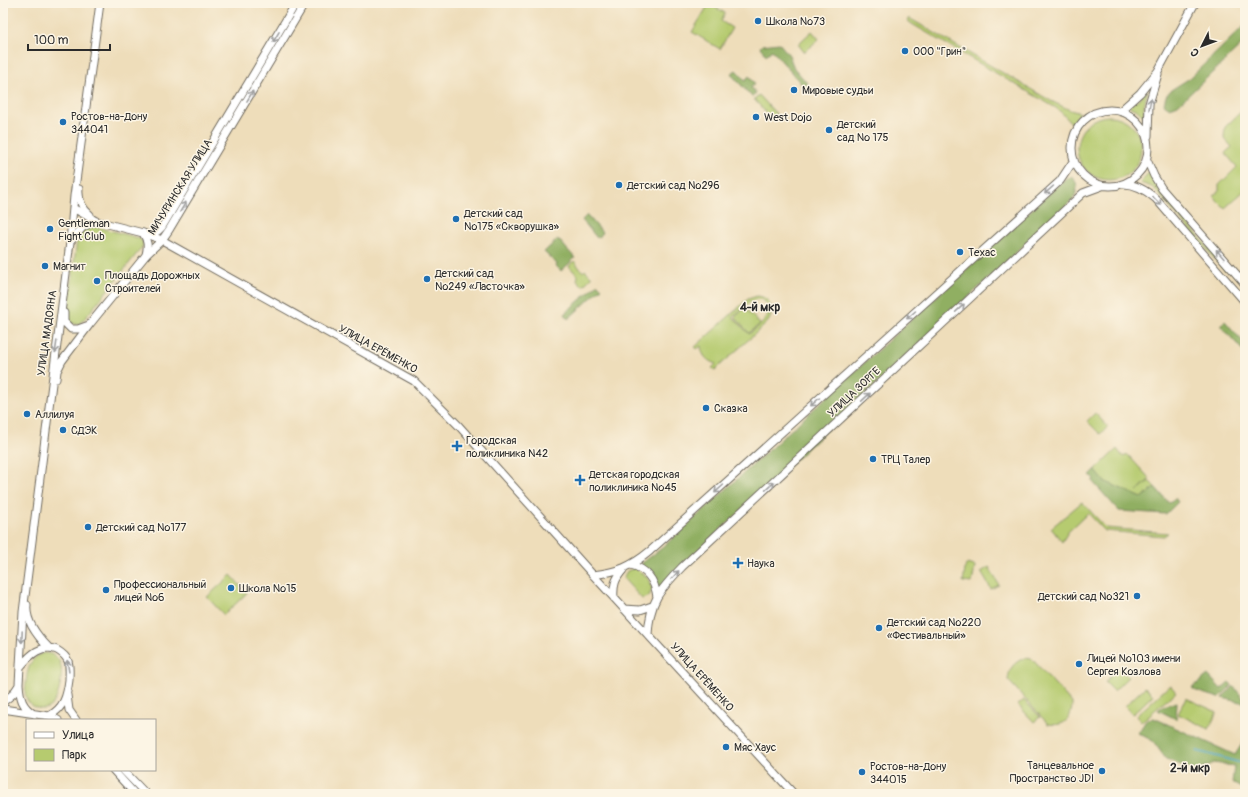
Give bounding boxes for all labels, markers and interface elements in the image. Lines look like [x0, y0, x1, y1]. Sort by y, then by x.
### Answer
place label: Школа №73 [766, 15, 825, 28]
marker: Школа №73 [753, 16, 763, 26]
scale bar [28, 26, 110, 52]
north arrow [1182, 26, 1222, 66]
one-way arrow [272, 31, 280, 43]
text: 100 m [34, 33, 69, 48]
place label: ООО "Грин" [913, 45, 966, 58]
text: С [1188, 45, 1202, 59]
marker: ООО "Грин" [900, 46, 910, 56]
place label: Мировые судьи [802, 84, 873, 97]
marker: Мировые судьи [789, 85, 799, 95]
one-way arrow [247, 90, 255, 102]
one-way arrow [1146, 98, 1154, 111]
place label: Ростов-на-Дону 344041 [71, 110, 148, 136]
place label: West Dojo [764, 111, 812, 124]
marker: West Dojo [751, 112, 761, 122]
marker: Ростов-на-Дону 344041 [58, 117, 68, 127]
place label: Детский сад № 175 [836, 118, 889, 144]
marker: Детский сад № 175 [824, 125, 834, 135]
street label: МИЧУРИНСКАЯ УЛИЦА [145, 137, 215, 237]
place label: Детский сад №296 [626, 179, 720, 192]
marker: Детский сад №296 [614, 180, 624, 190]
one-way arrow [1045, 185, 1055, 194]
one-way arrow [1153, 196, 1162, 206]
one-way arrow [179, 202, 187, 213]
place label: Детский сад №175 «Скворушка» [463, 207, 560, 233]
marker: Детский сад №175 «Скворушка» [451, 214, 461, 224]
place label: Gentleman Fight Club [58, 217, 110, 243]
marker: Gentleman Fight Club [45, 224, 55, 234]
place label: Техас [968, 246, 996, 259]
marker: Техас [955, 247, 965, 257]
one-way arrow [1215, 249, 1224, 260]
place label: Магнит [53, 260, 86, 273]
marker: Магнит [40, 261, 50, 271]
place label: Детский сад №249 «Ласточка» [434, 267, 525, 293]
place label: Площадь Дорожных Строителей [105, 269, 200, 295]
marker: Детский сад №249 «Ласточка» [422, 274, 432, 284]
marker: Площадь Дорожных Строителей [92, 276, 102, 286]
street label: УЛИЦА МАДОЯНА [35, 289, 59, 377]
district label: 4-й мкр [739, 300, 780, 315]
one-way arrow [955, 303, 965, 313]
one-way arrow [906, 310, 916, 319]
street label: УЛИЦА ЕРЁМЕНКО [336, 322, 420, 376]
one-way arrow [52, 340, 60, 353]
street label: УЛИЦА ЗОРГЕ [825, 364, 883, 420]
one-way arrow [860, 393, 870, 402]
one-way arrow [810, 397, 820, 407]
place label: Сказка [714, 402, 748, 415]
marker: Сказка [701, 403, 711, 413]
place label: Аллилуя [35, 408, 74, 421]
marker: Аллилуя [22, 409, 32, 419]
place label: СДЭК [71, 424, 97, 437]
marker: СДЭК [58, 425, 68, 435]
place label: Городская поликлиника N42 [466, 434, 548, 460]
marker: Городская поликлиника N42 [451, 440, 463, 452]
place label: ТРЦ Талер [881, 453, 930, 466]
marker: ТРЦ Талер [868, 454, 878, 464]
place label: Детская городская поликлиника №45 [588, 468, 679, 494]
marker: Детская городская поликлиника №45 [574, 474, 586, 486]
one-way arrow [765, 481, 775, 490]
one-way arrow [714, 485, 724, 494]
place label: Детский сад №177 [95, 521, 187, 534]
marker: Детский сад №177 [83, 522, 93, 532]
marker: Наука [732, 557, 744, 569]
place label: Наука [747, 557, 775, 570]
one-way arrow [671, 569, 680, 580]
place label: Профессиональный лицей №6 [114, 578, 206, 604]
place label: Школа №15 [239, 582, 297, 595]
marker: Школа №15 [226, 583, 236, 593]
marker: Профессиональный лицей №6 [101, 585, 111, 595]
place label: Детский сад №321 [1037, 590, 1129, 603]
marker: Детский сад №321 [1132, 591, 1142, 601]
place label: Детский сад №220 «Фестивальный» [886, 616, 981, 642]
marker: Детский сад №220 «Фестивальный» [874, 623, 884, 633]
one-way arrow [18, 630, 26, 643]
street label: УЛИЦА ЕРЁМЕНКО [668, 640, 736, 714]
place label: Лицей №103 имени Сергея Козлова [1086, 652, 1180, 678]
marker: Лицей №103 имени Сергея Козлова [1074, 659, 1084, 669]
one-way arrow [64, 660, 72, 673]
legend [26, 719, 156, 771]
text: Улица [62, 728, 94, 743]
place label: Мяс Хаус [734, 741, 777, 754]
marker: Мяс Хаус [721, 742, 731, 752]
text: Парк [62, 748, 87, 763]
place label: Танцевальное Пространство JDI [1010, 759, 1095, 785]
place label: Ростов-на-Дону 344015 [870, 760, 947, 786]
district label: 2-й мкр [1170, 761, 1210, 776]
marker: Танцевальное Пространство JDI [1097, 766, 1107, 776]
marker: Ростов-на-Дону 344015 [857, 767, 867, 777]

